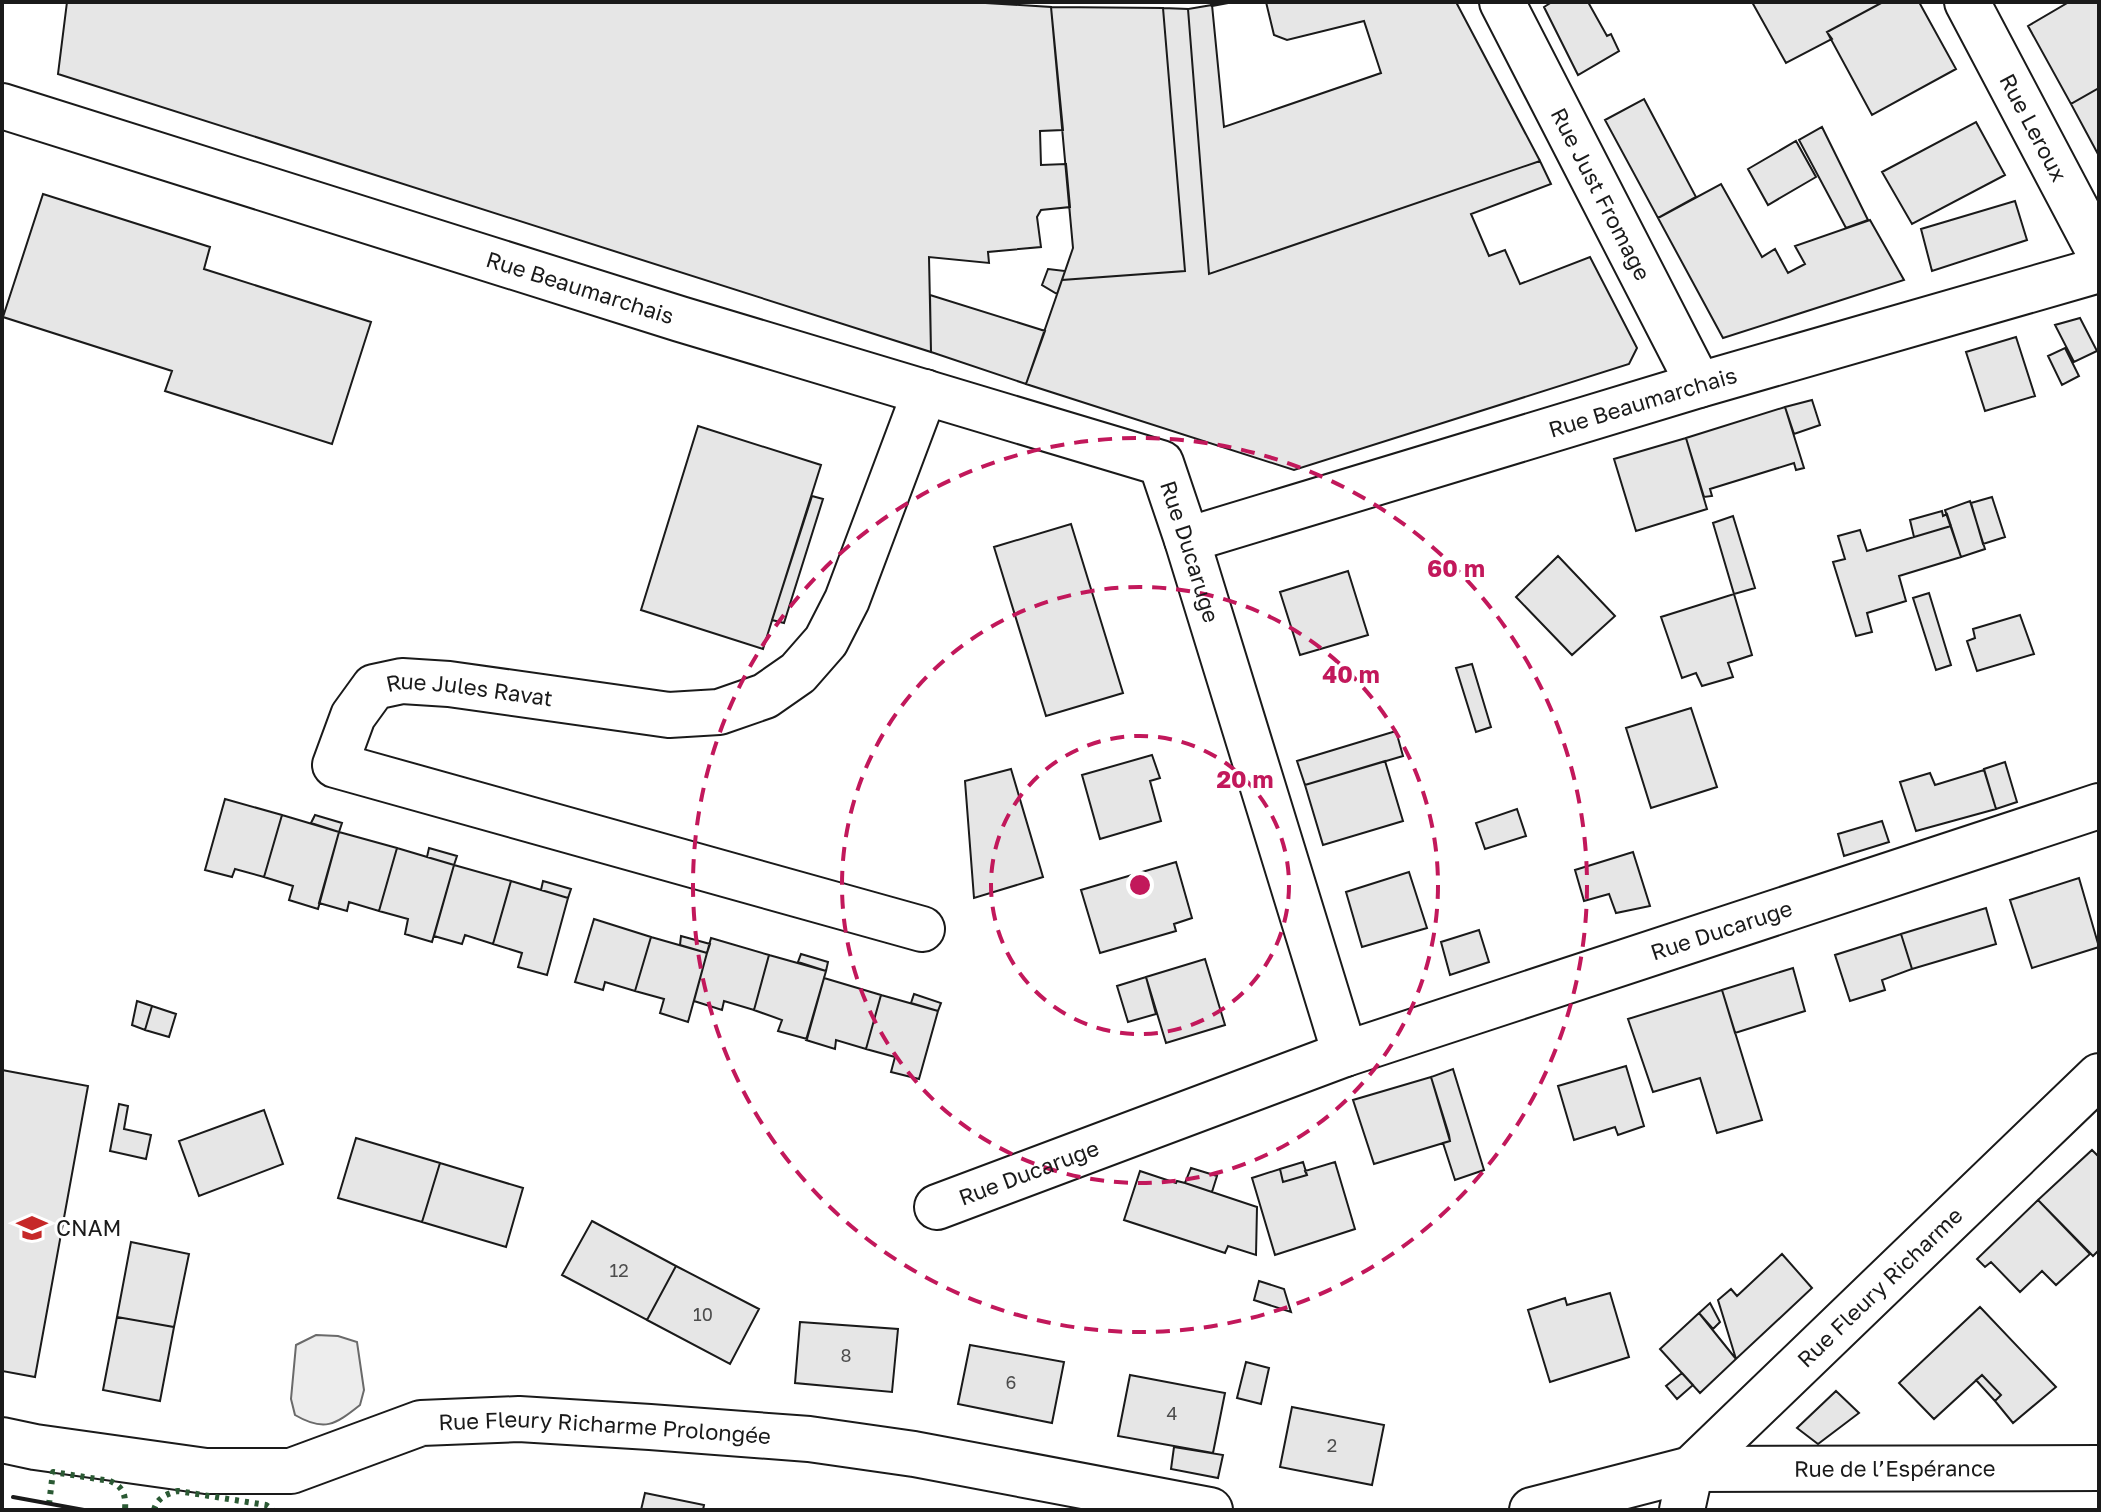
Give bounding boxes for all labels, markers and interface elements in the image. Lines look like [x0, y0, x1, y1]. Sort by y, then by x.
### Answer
street label: Rue Leroux [1994, 69, 2073, 186]
street label: Rue Just Fromage [1546, 103, 1657, 285]
street label: Rue Beaumarchais [483, 245, 677, 329]
street label: Rue Beaumarchais [1545, 361, 1740, 443]
street label: Rue Ducaruge [1155, 477, 1226, 626]
text: 60 m [1427, 553, 1485, 582]
text: 40 m [1322, 659, 1380, 688]
street label: Rue Jules Ravat [383, 667, 555, 711]
text: 20 m [1216, 764, 1274, 793]
centre of rings [1126, 871, 1154, 899]
street label: Rue Ducaruge [1647, 894, 1796, 966]
street label: Rue Ducaruge [955, 1134, 1102, 1211]
street label: Rue Fleury Richarme [1791, 1201, 1968, 1373]
school or university icon: CNAM [15, 1211, 49, 1245]
place label: CNAM [56, 1214, 121, 1241]
house number: 12 [609, 1259, 629, 1281]
house number: 10 [693, 1303, 713, 1325]
house number: 8 [841, 1344, 851, 1366]
house number: 6 [1006, 1371, 1016, 1393]
house number: 4 [1167, 1402, 1178, 1424]
street label: Rue Fleury Richarme Prolongée [438, 1405, 772, 1449]
house number: 2 [1327, 1434, 1337, 1456]
street label: Rue de l’Espérance [1794, 1454, 1996, 1482]

